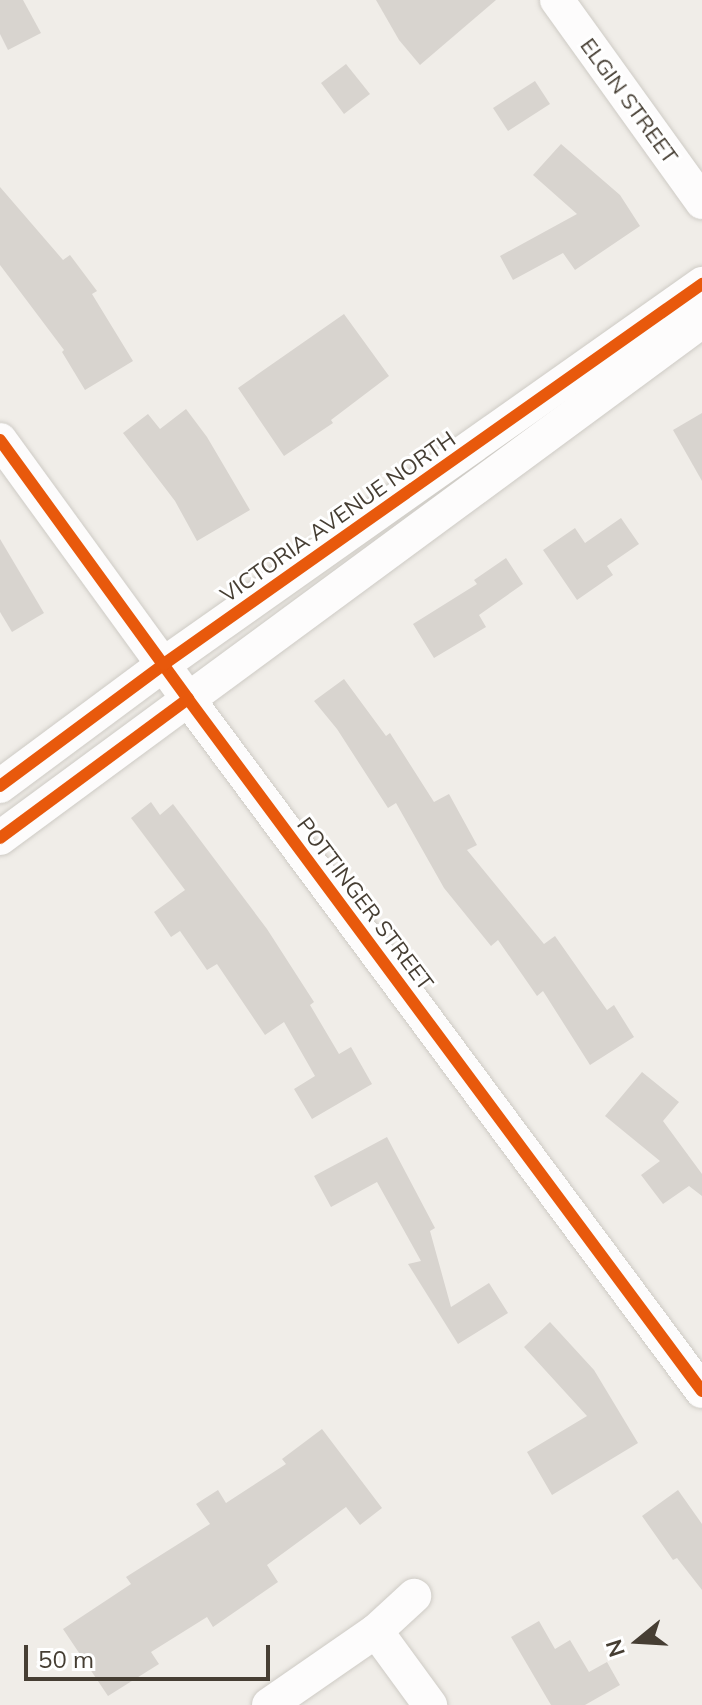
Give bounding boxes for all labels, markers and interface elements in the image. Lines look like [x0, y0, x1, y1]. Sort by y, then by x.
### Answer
street label: ELGIN STREET [575, 33, 683, 169]
street label: VICTORIA AVENUE NORTH [215, 426, 461, 608]
street label: POTTINGER STREET [291, 812, 439, 996]
north arrow [598, 1601, 678, 1681]
scale bar [28, 1629, 274, 1679]
text: N [599, 1636, 631, 1661]
text: 50 m [38, 1644, 94, 1674]

